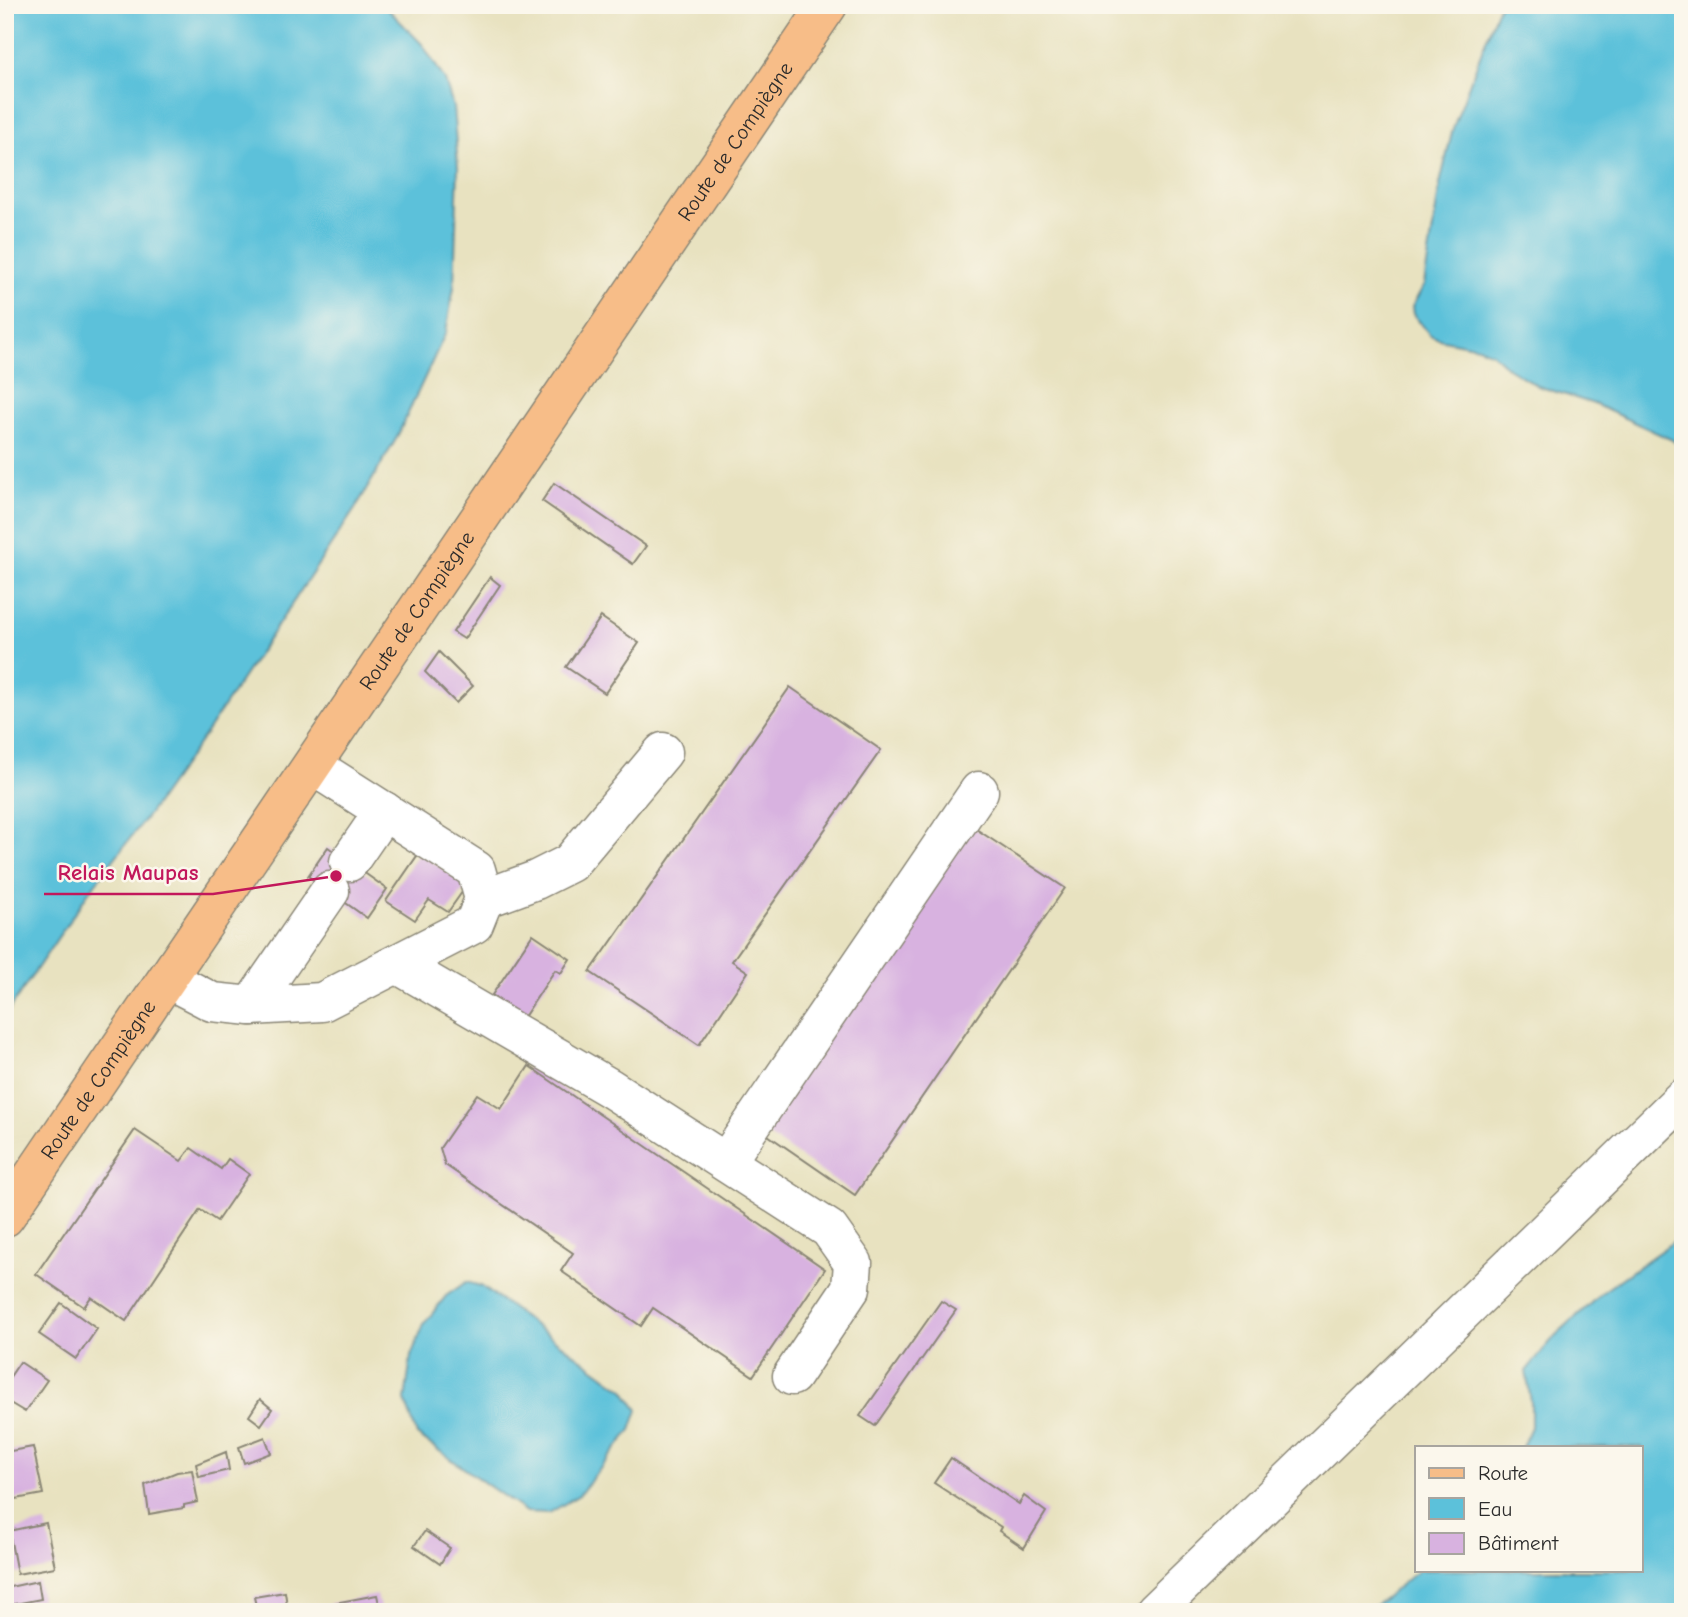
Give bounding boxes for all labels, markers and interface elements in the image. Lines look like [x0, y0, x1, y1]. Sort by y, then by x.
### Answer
street label: Route de Compiègne [673, 57, 798, 226]
street label: Route de Compiègne [354, 527, 479, 695]
callout: Relais Maupas [44, 850, 213, 894]
text: Relais Maupas [58, 859, 199, 886]
street label: Route de Compiègne [36, 996, 161, 1164]
legend [1415, 1446, 1642, 1572]
text: Route [1478, 1461, 1528, 1485]
text: Eau [1478, 1497, 1512, 1521]
text: Bâtiment [1478, 1531, 1559, 1555]

